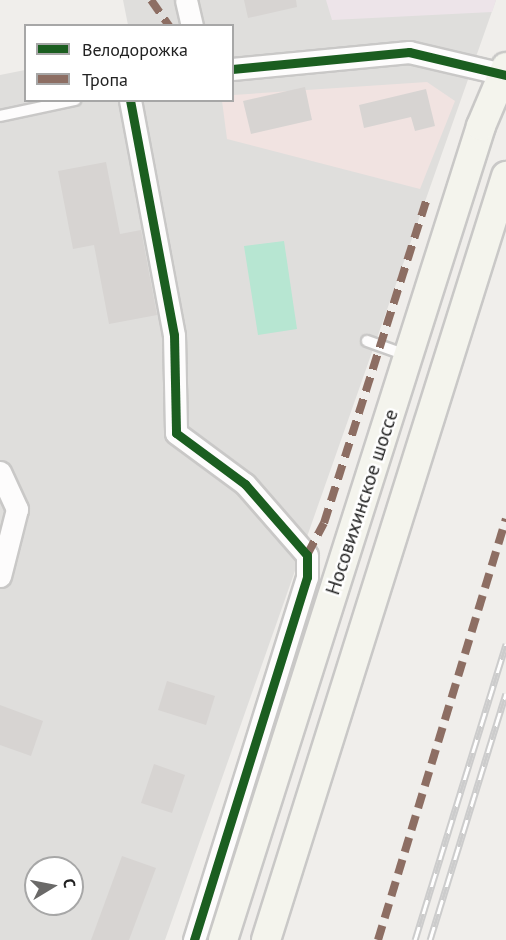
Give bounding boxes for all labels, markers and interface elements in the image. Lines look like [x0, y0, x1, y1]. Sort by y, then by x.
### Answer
legend [24, 24, 234, 102]
text: Велодорожка [82, 38, 188, 61]
text: Тропа [82, 68, 128, 91]
street label: Носовихинское шоссе [321, 406, 403, 598]
north arrow [24, 856, 84, 916]
text: С [59, 877, 80, 889]

